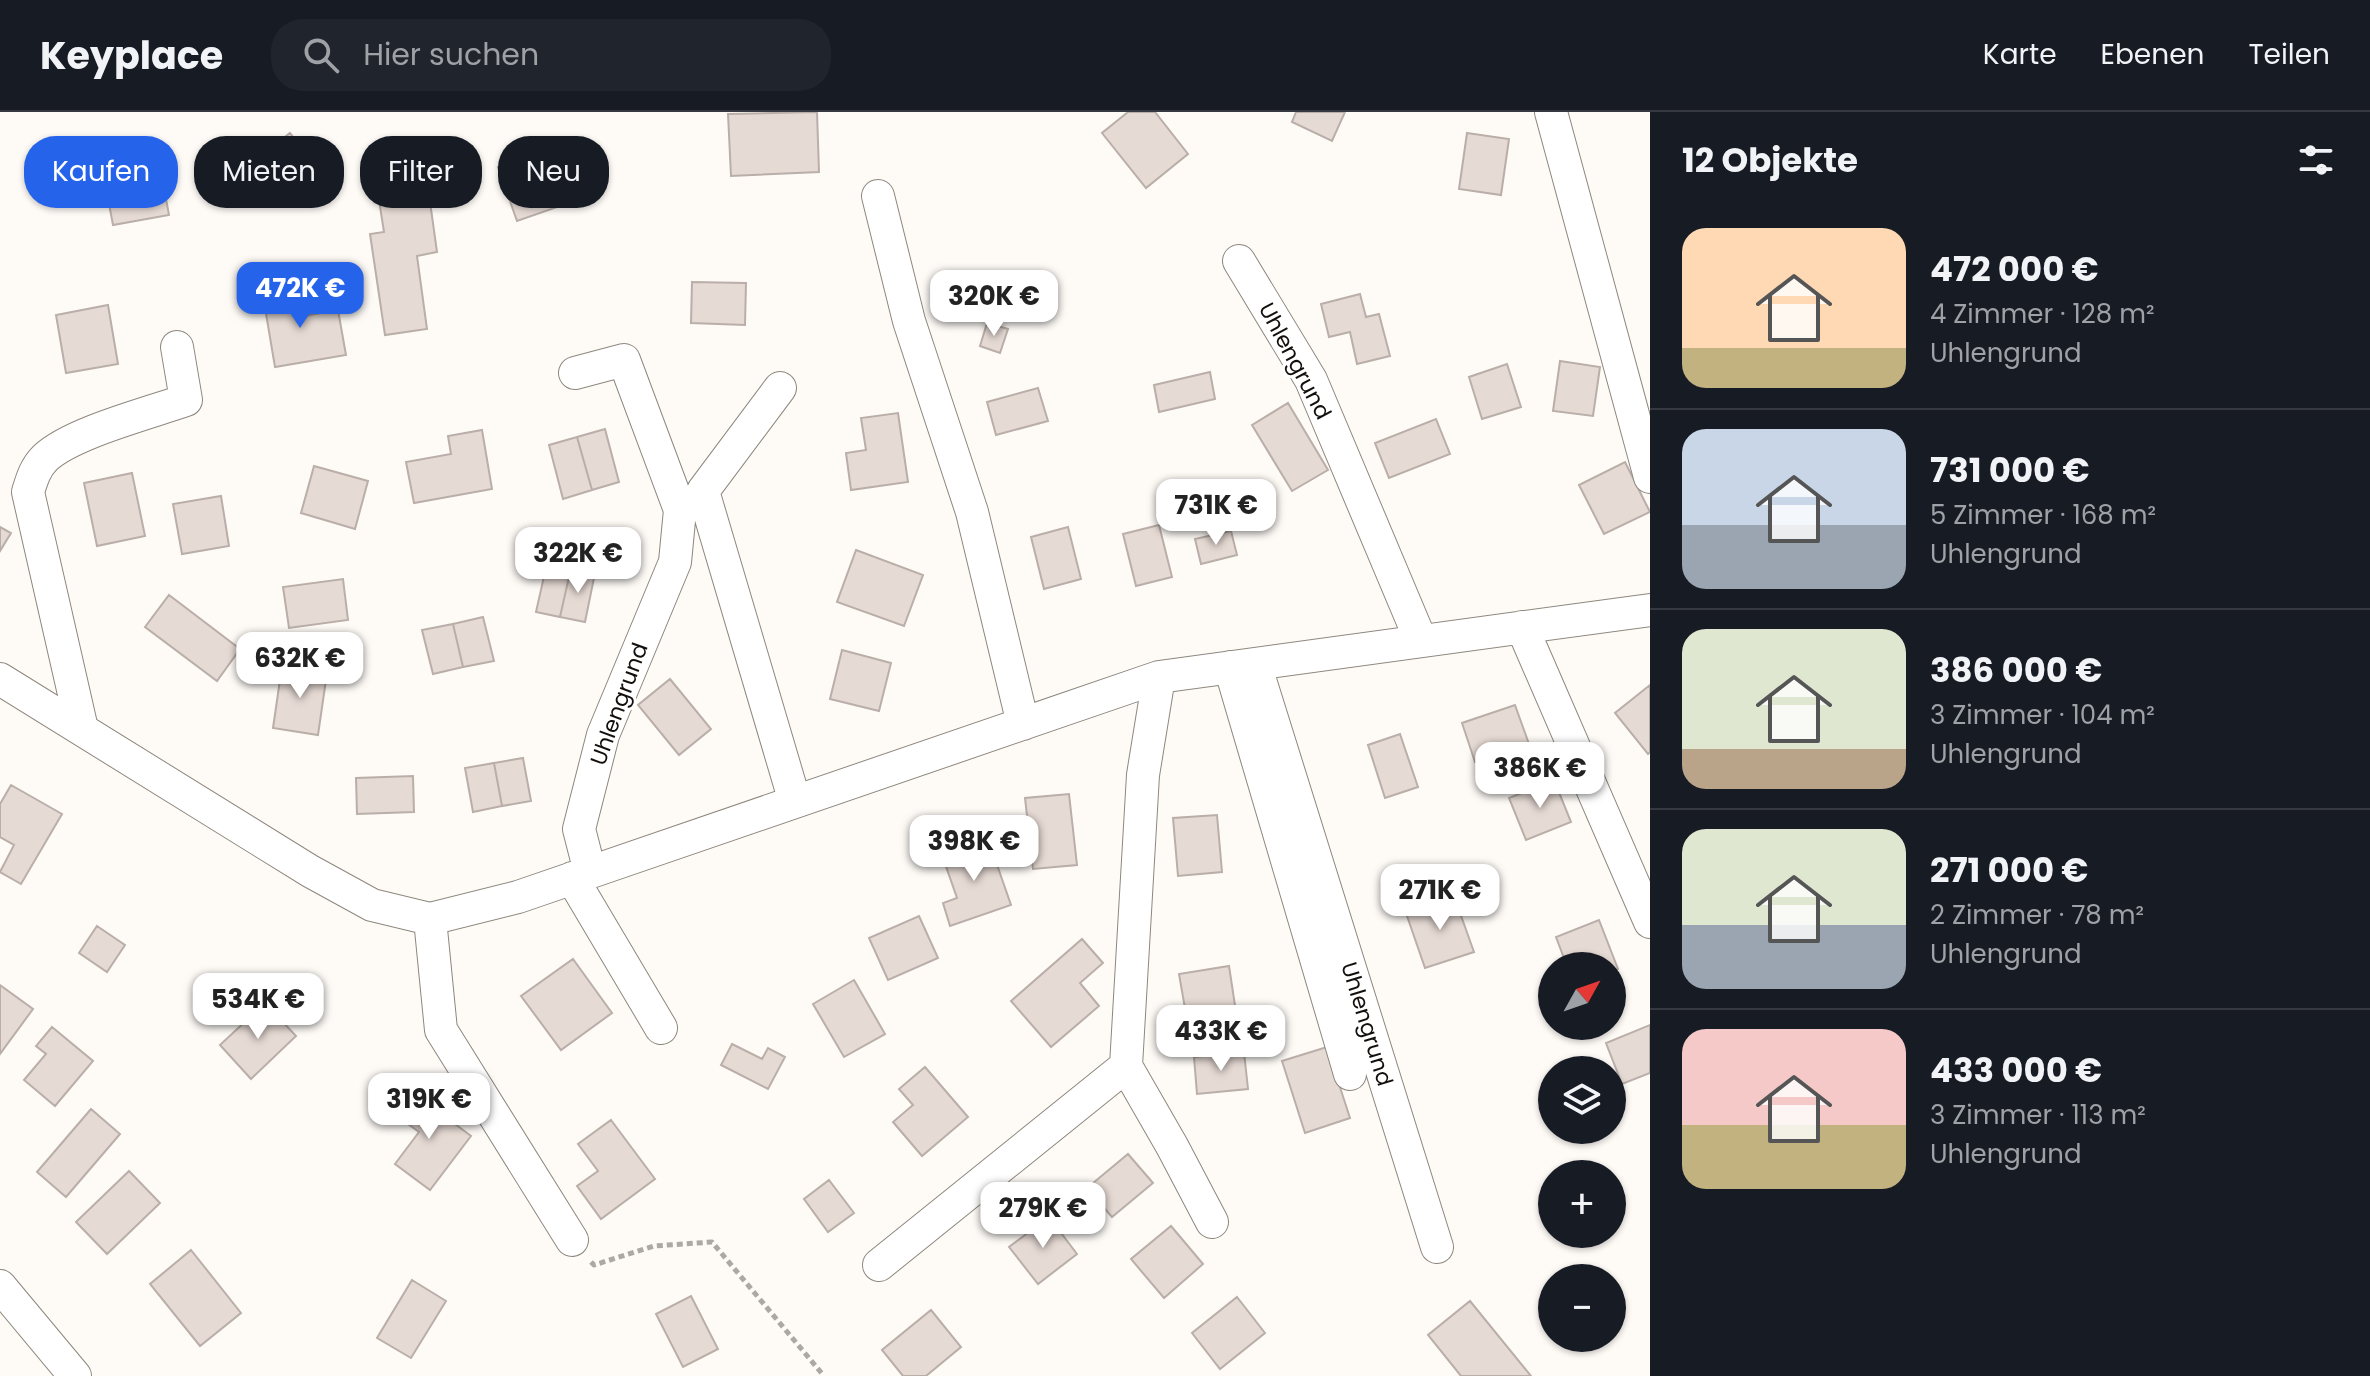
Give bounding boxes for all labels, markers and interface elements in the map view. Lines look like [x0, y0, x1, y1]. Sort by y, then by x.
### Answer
search box [271, 19, 831, 91]
text: Keyplace [40, 29, 223, 82]
icon: search [299, 33, 343, 77]
text: Hier suchen [363, 33, 539, 76]
text: Karte [1983, 35, 2057, 74]
text: Ebenen [2101, 35, 2204, 74]
text: Teilen [2248, 35, 2330, 74]
chip: Kaufen [24, 136, 178, 208]
chip: Mieten [194, 136, 344, 208]
chip: Filter [360, 136, 482, 208]
chip: Neu [498, 136, 609, 208]
text: 12 Objekte [1682, 136, 1858, 184]
icon: filters [2294, 138, 2338, 182]
text: 472 000 € [1930, 245, 2099, 293]
icon: home [1746, 260, 1842, 356]
pin: 472K € [235, 262, 365, 330]
text: 472K € [255, 270, 345, 306]
pin: 320K € [929, 270, 1059, 338]
text: 320K € [948, 278, 1040, 314]
text: 4 Zimmer · 128 m² [1930, 296, 2155, 332]
street label: Uhlengrund [1251, 297, 1339, 425]
text: Uhlengrund [1930, 335, 2081, 371]
text: 731 000 € [1930, 446, 2090, 494]
icon: home [1746, 461, 1842, 557]
pin: 731K € [1151, 479, 1281, 547]
text: 731K € [1174, 487, 1258, 523]
text: 5 Zimmer · 168 m² [1930, 497, 2156, 533]
pin: 322K € [513, 527, 643, 595]
text: 322K € [533, 535, 623, 571]
text: Uhlengrund [1930, 536, 2081, 572]
pin: 632K € [235, 632, 365, 700]
street label: Uhlengrund [583, 638, 655, 770]
text: 632K € [254, 640, 346, 676]
text: 386 000 € [1930, 646, 2102, 694]
icon: home [1746, 661, 1842, 757]
text: 3 Zimmer · 104 m² [1930, 697, 2155, 733]
text: Uhlengrund [1930, 736, 2081, 772]
pin: 386K € [1475, 742, 1605, 810]
text: 386K € [1493, 750, 1587, 786]
pin: 398K € [909, 815, 1039, 883]
text: 398K € [928, 823, 1020, 859]
text: 271 000 € [1930, 846, 2088, 894]
icon: home [1746, 861, 1842, 957]
pin: 271K € [1375, 864, 1505, 932]
text: 271K € [1399, 872, 1481, 908]
text: 2 Zimmer · 78 m² [1930, 897, 2144, 933]
text: Uhlengrund [1930, 936, 2081, 972]
north arrow [1538, 952, 1626, 1040]
map controls [1538, 952, 1626, 1352]
street label: Uhlengrund [1333, 958, 1401, 1090]
pin: 534K € [193, 973, 323, 1041]
text: 534K € [211, 981, 305, 1017]
pin: 433K € [1156, 1005, 1286, 1073]
text: 433K € [1174, 1013, 1268, 1049]
text: 433 000 € [1930, 1046, 2102, 1094]
button: layers [1538, 1056, 1626, 1144]
icon: home [1746, 1061, 1842, 1157]
pin: 319K € [364, 1073, 494, 1141]
text: 319K € [386, 1081, 472, 1117]
text: 3 Zimmer · 113 m² [1930, 1097, 2146, 1133]
text: Uhlengrund [1930, 1136, 2081, 1172]
button: + [1538, 1160, 1626, 1248]
pin: 279K € [978, 1182, 1108, 1250]
text: 279K € [998, 1190, 1088, 1226]
button: − [1538, 1264, 1626, 1352]

